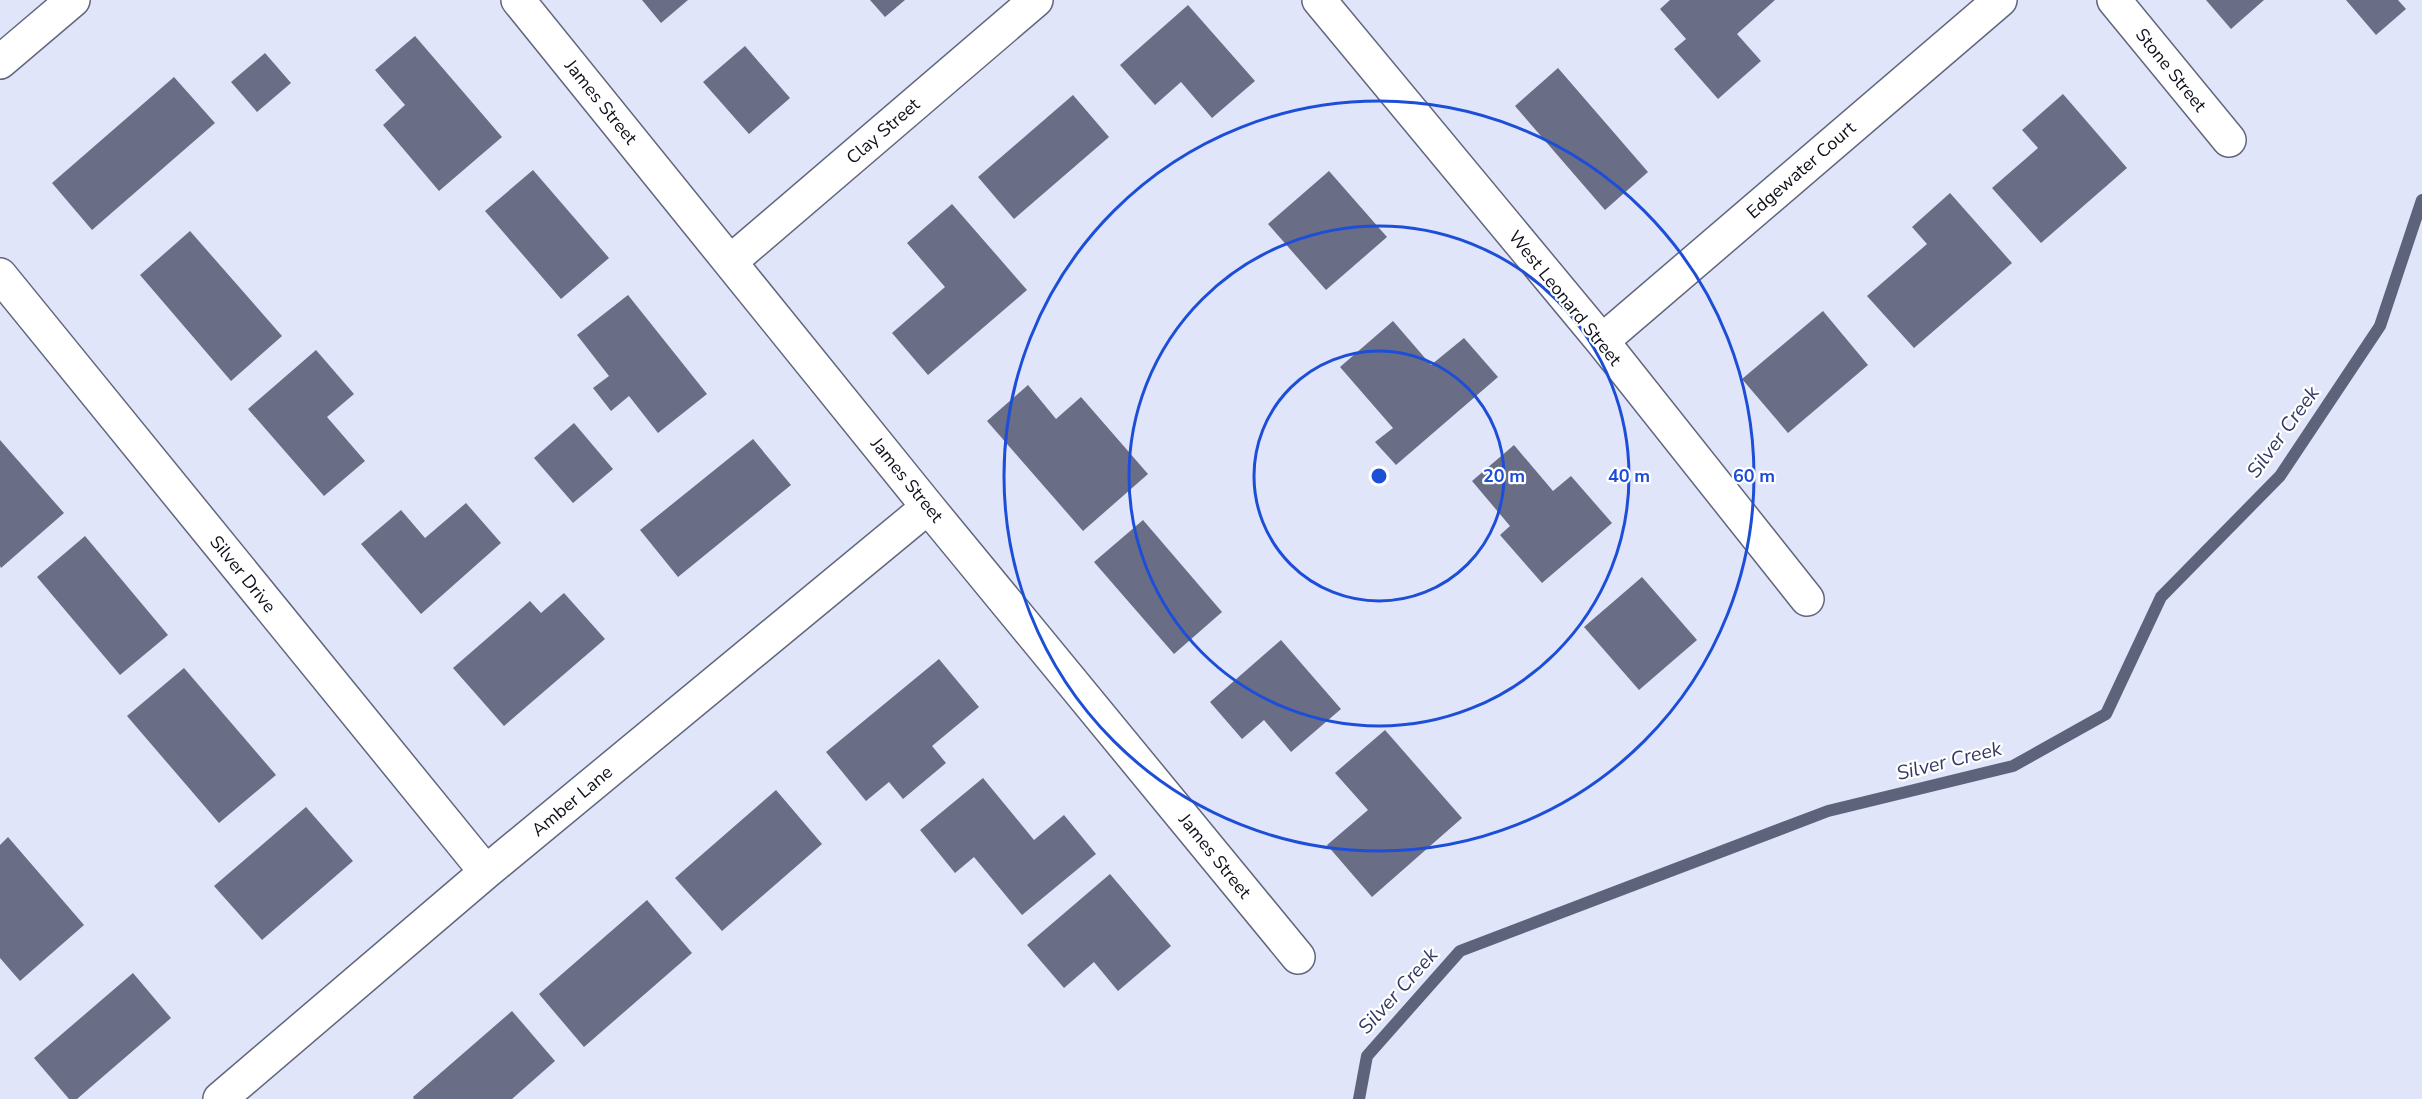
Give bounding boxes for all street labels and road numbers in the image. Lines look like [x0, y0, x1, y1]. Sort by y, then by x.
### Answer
street label: Stone Street [2130, 23, 2212, 117]
street label: James Street [559, 54, 643, 150]
street label: Clay Street [841, 92, 925, 170]
street label: Edgewater Court [1741, 116, 1861, 224]
street label: West Leonard Street [1503, 225, 1627, 371]
street label: James Street [865, 432, 949, 528]
street label: Silver Drive [204, 530, 282, 618]
street label: Amber Lane [526, 760, 618, 842]
street label: James Street [1173, 808, 1257, 904]

